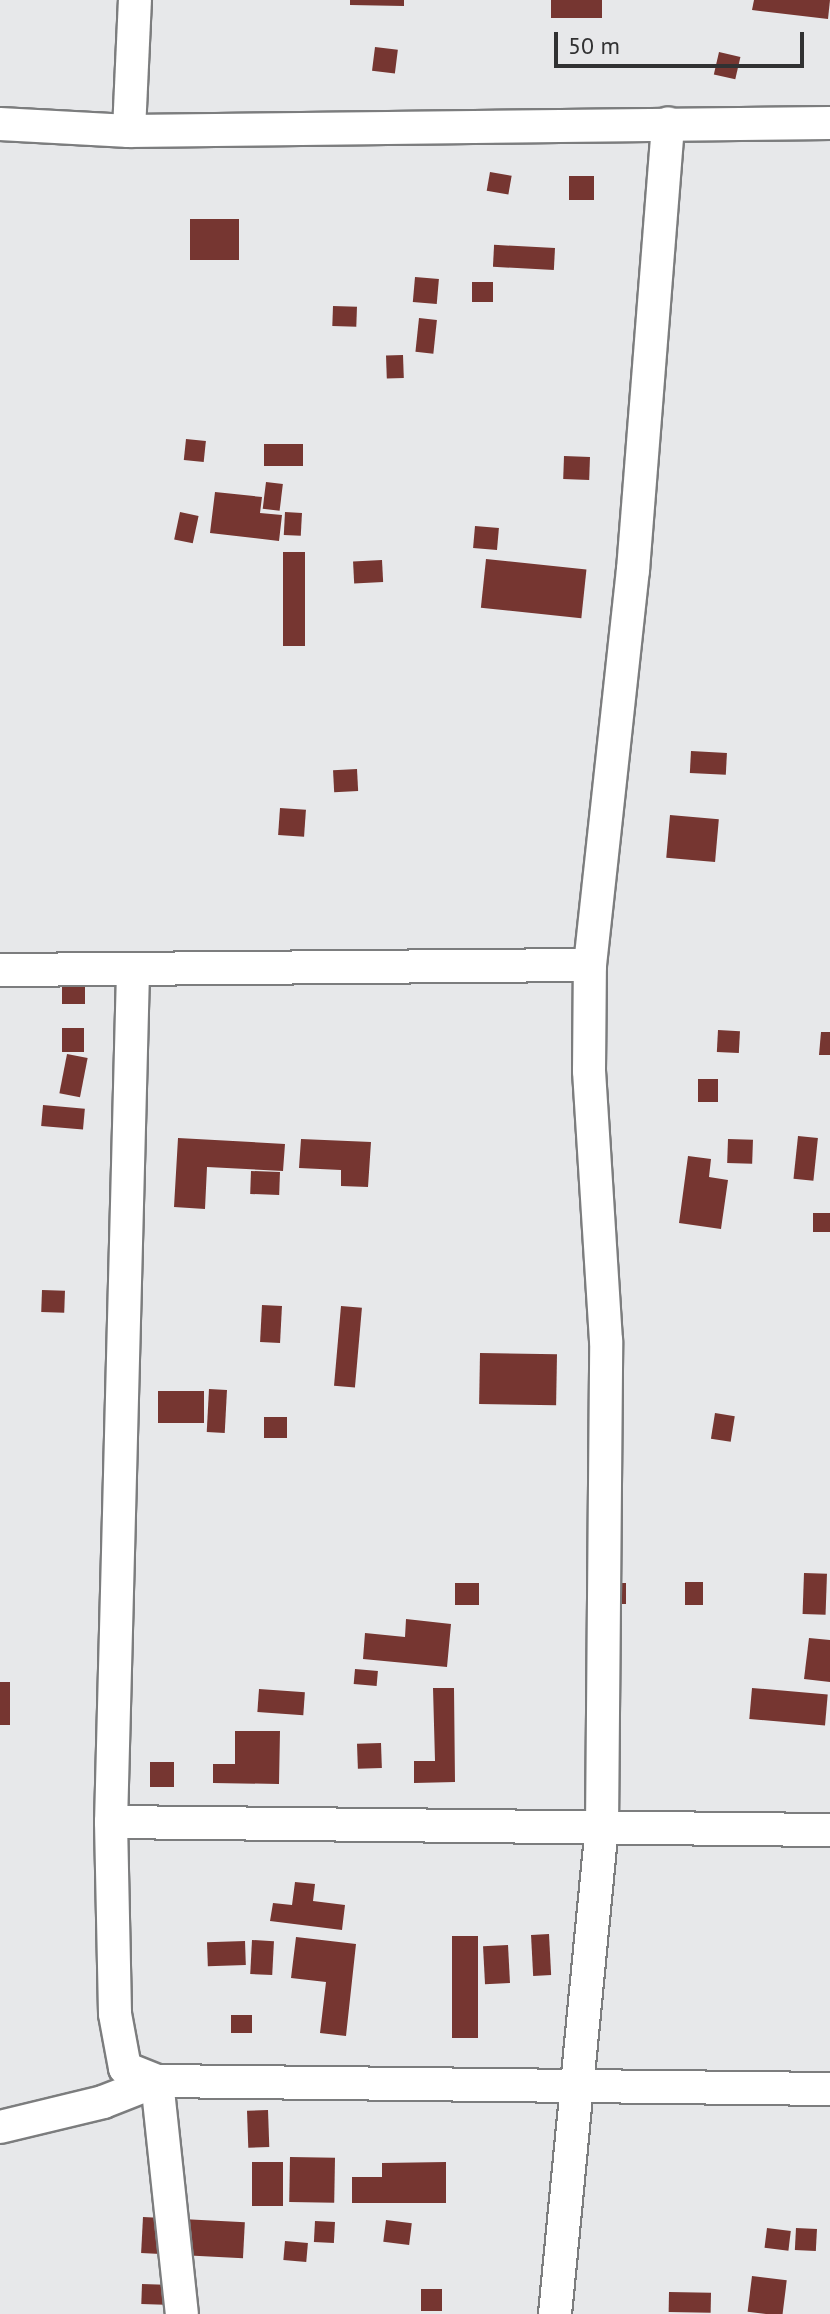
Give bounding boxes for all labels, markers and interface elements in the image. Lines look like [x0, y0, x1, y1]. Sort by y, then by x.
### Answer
scale bar [558, 16, 808, 66]
text: 50 m [568, 30, 620, 61]

